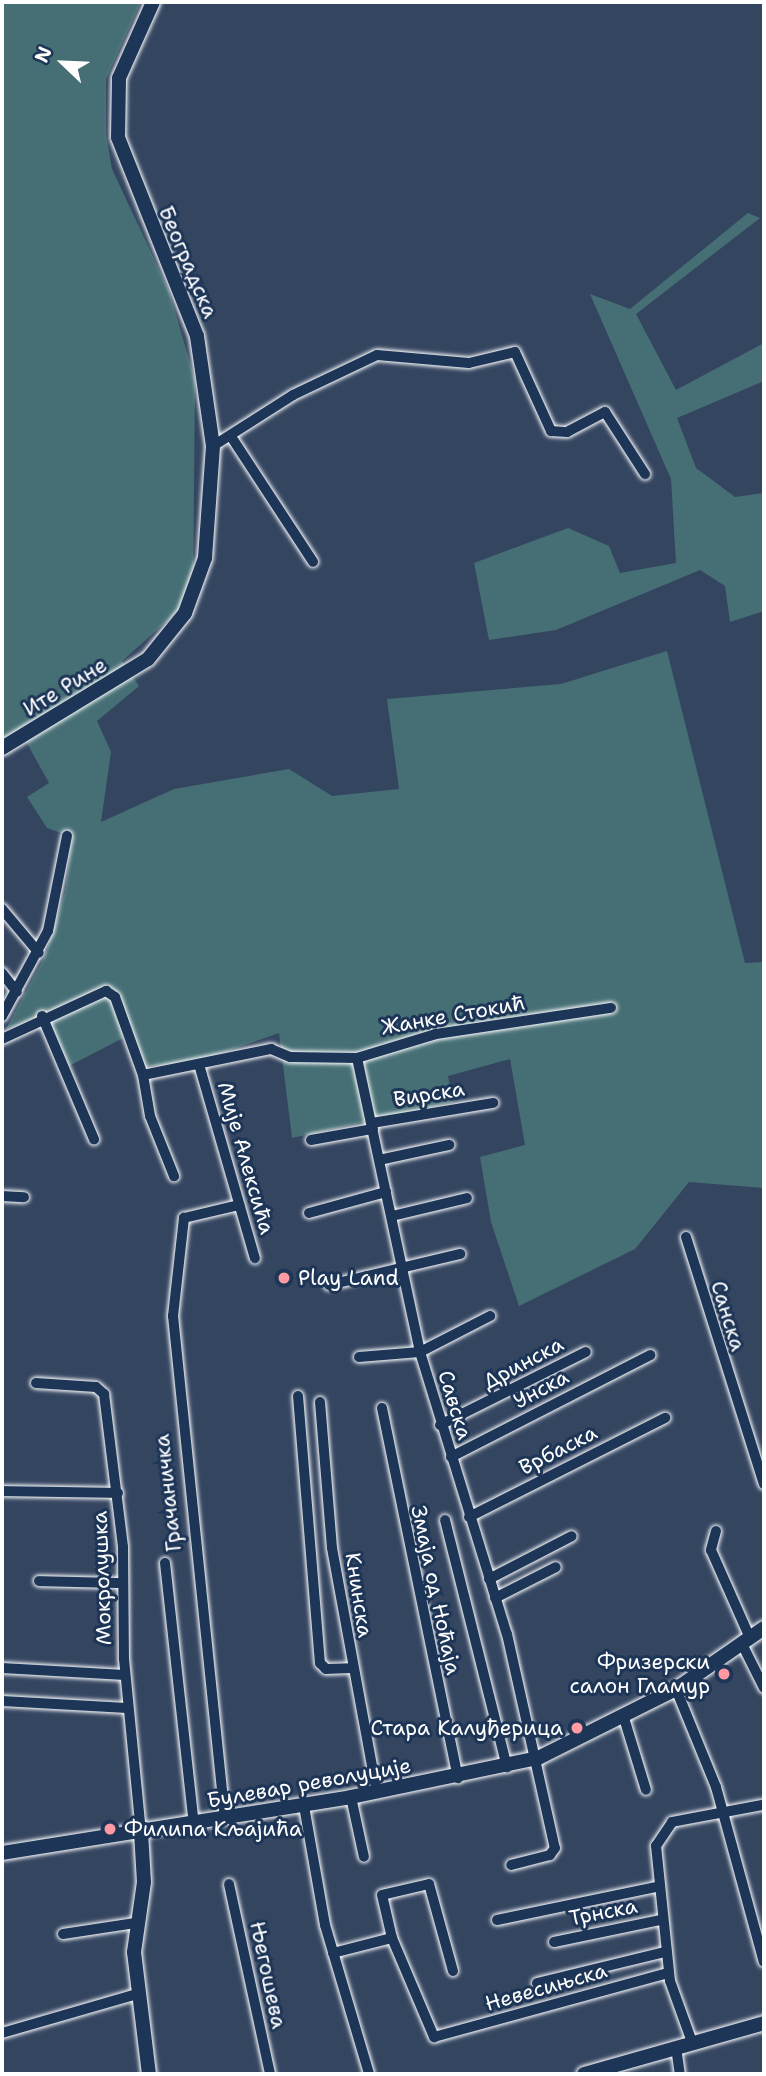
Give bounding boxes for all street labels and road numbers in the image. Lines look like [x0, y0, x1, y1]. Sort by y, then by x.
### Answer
street label: Београдска [153, 202, 223, 322]
street label: Ите Рине [19, 652, 111, 722]
street label: Жанке Стокић [379, 990, 527, 1040]
street label: Вирска [392, 1076, 466, 1112]
street label: Мије Алексића [212, 1079, 280, 1237]
street label: Санска [705, 1278, 751, 1354]
street label: Дринска [478, 1331, 568, 1395]
street label: Унска [509, 1364, 573, 1414]
street label: Савска [433, 1367, 477, 1443]
street label: Врбаска [515, 1420, 601, 1480]
street label: Грачаничка [149, 1433, 187, 1553]
street label: Змаја од Ноћаја [406, 1503, 466, 1677]
street label: Мокролушка [87, 1510, 117, 1646]
street label: Книнска [340, 1551, 378, 1639]
street label: Булевар револуције [205, 1753, 413, 1813]
street label: Трнска [567, 1893, 639, 1931]
street label: Његошева [244, 1919, 292, 2031]
street label: Невесињска [482, 1958, 610, 2016]

